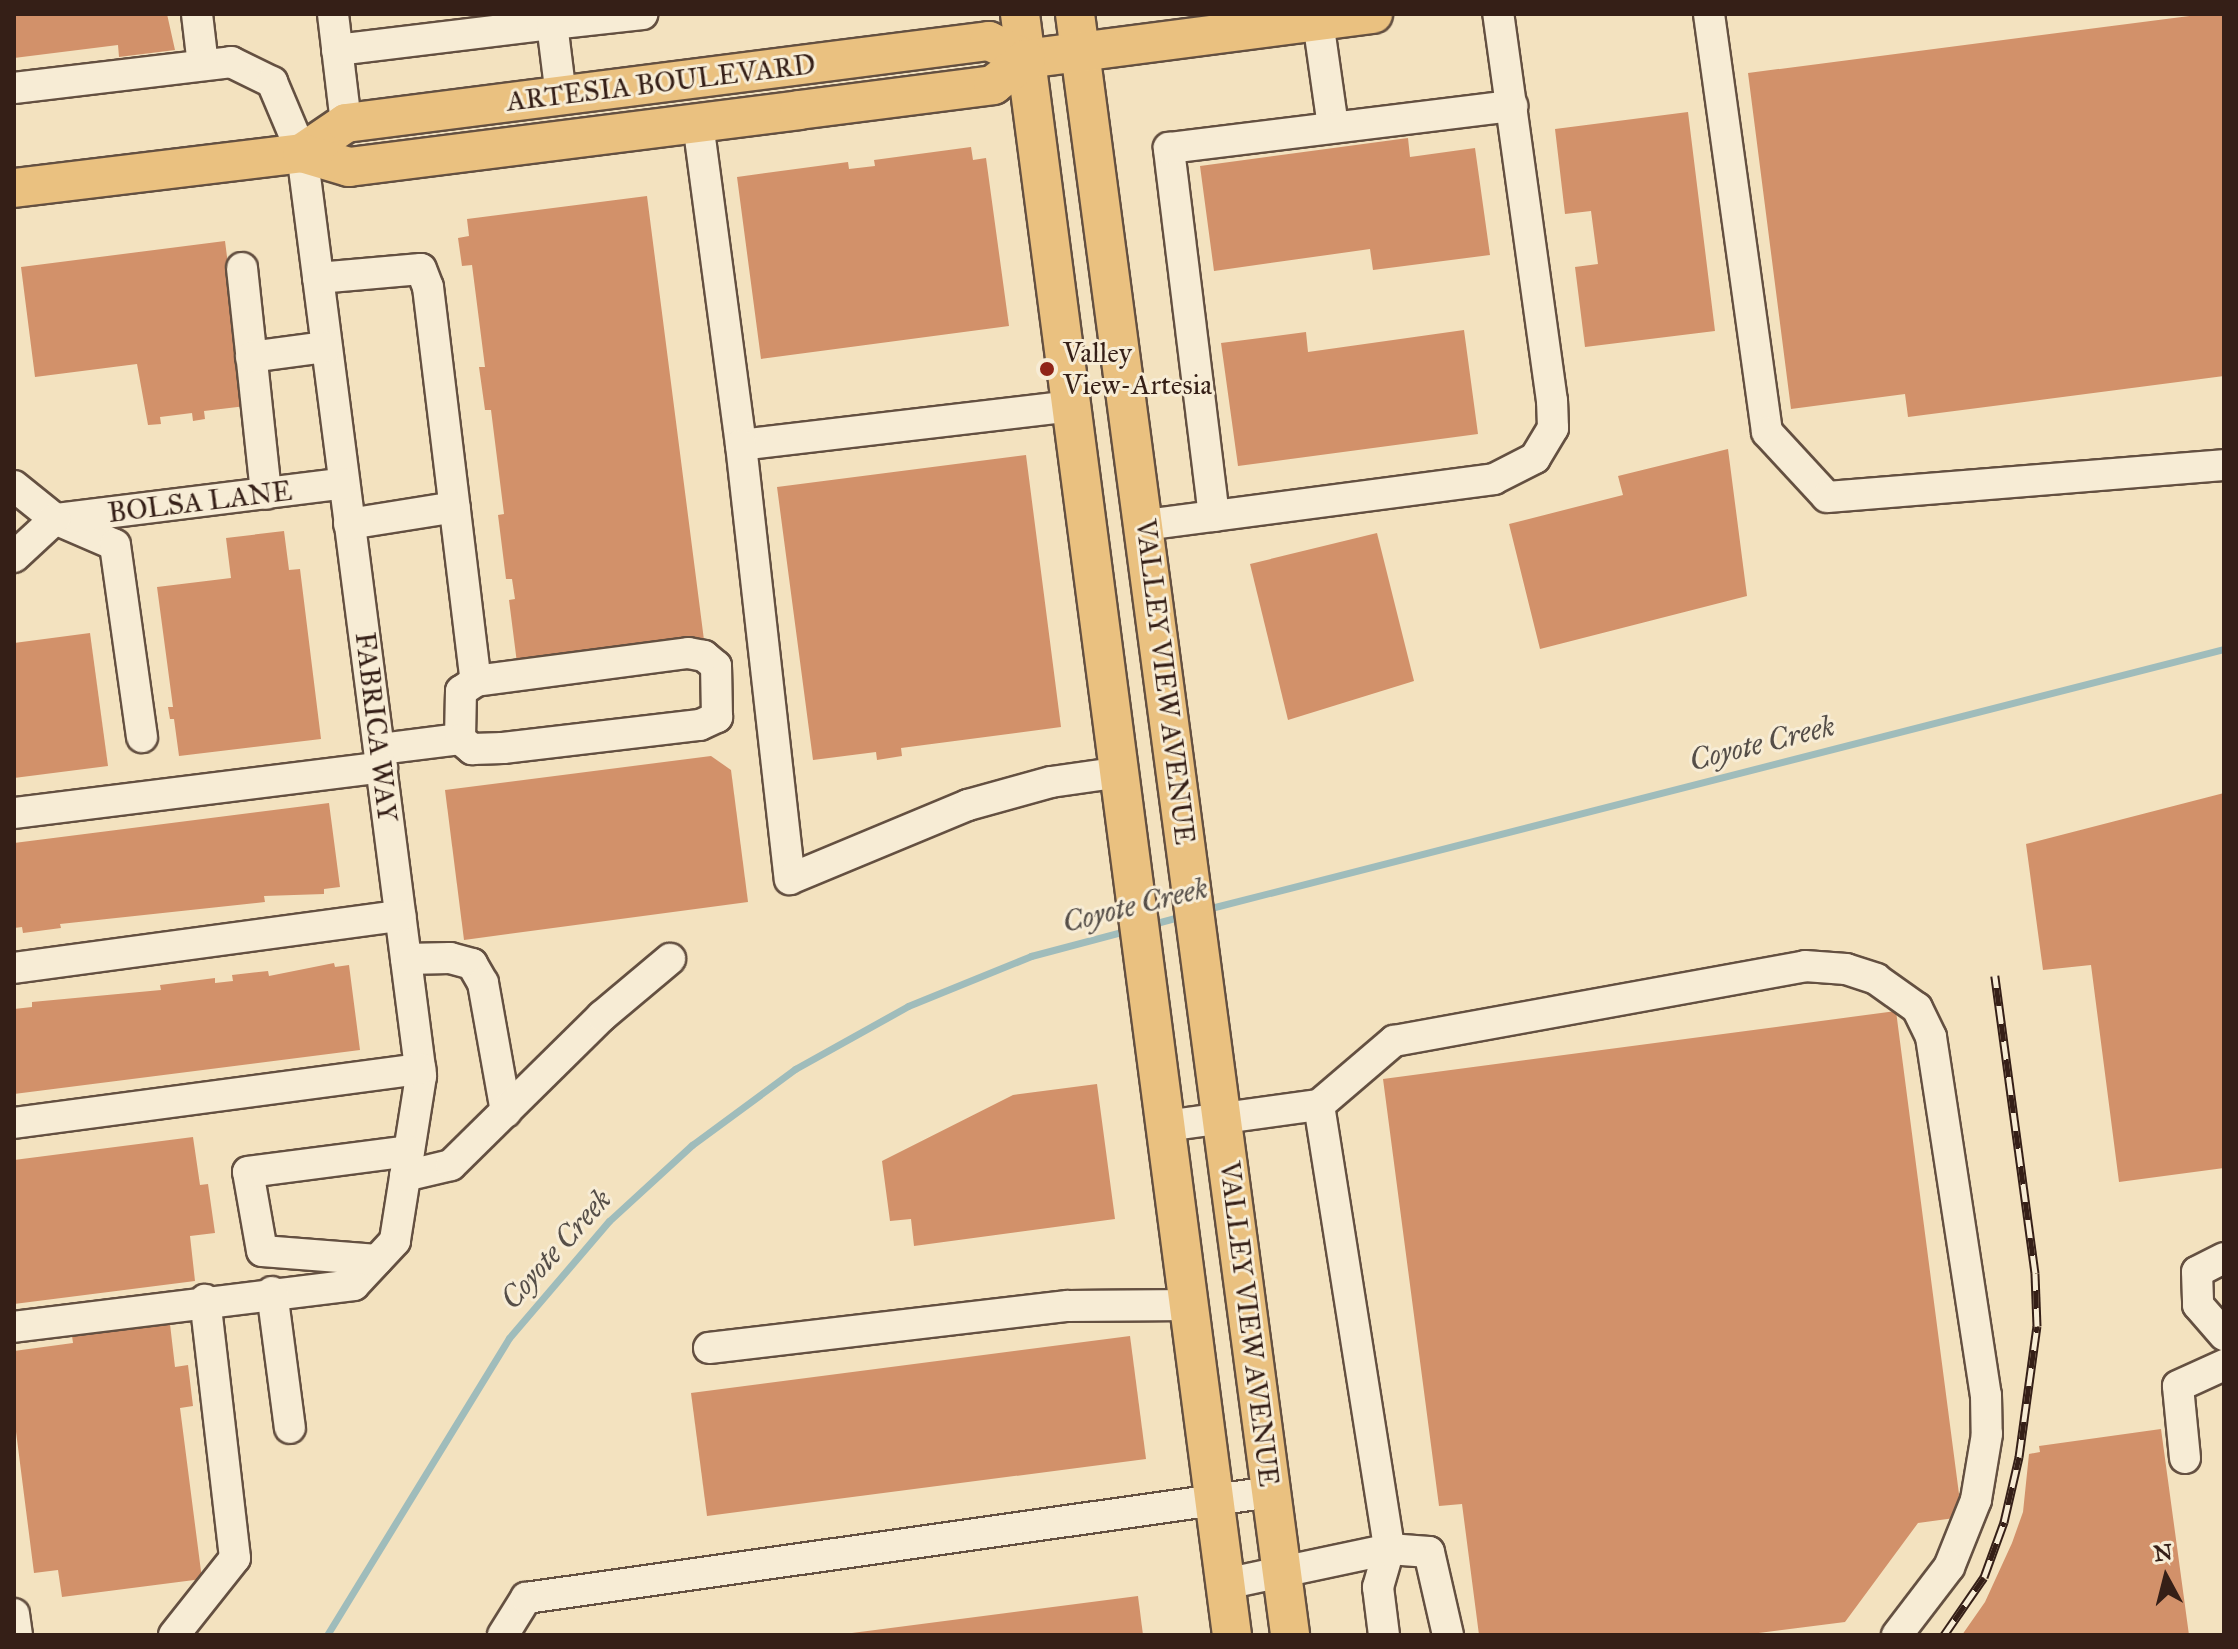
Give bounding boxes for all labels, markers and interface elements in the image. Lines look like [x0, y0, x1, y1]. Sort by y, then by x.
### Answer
street label: ARTESIA BOULEVARD [505, 47, 817, 119]
place label: Valley View-Artesia [1063, 336, 1212, 402]
marker: Valley View-Artesia [1038, 360, 1056, 378]
street label: BOLSA LANE [106, 474, 294, 530]
street label: VALLEY VIEW AVENUE [1128, 517, 1202, 847]
street label: FABRICA WAY [348, 630, 404, 824]
water label: Coyote Creek [1686, 708, 1838, 778]
water label: Coyote Creek [1059, 870, 1211, 940]
street label: VALLEY VIEW AVENUE [1212, 1159, 1286, 1489]
water label: Coyote Creek [493, 1182, 619, 1316]
north arrow [2126, 1537, 2206, 1617]
text: N [2152, 1538, 2174, 1567]

